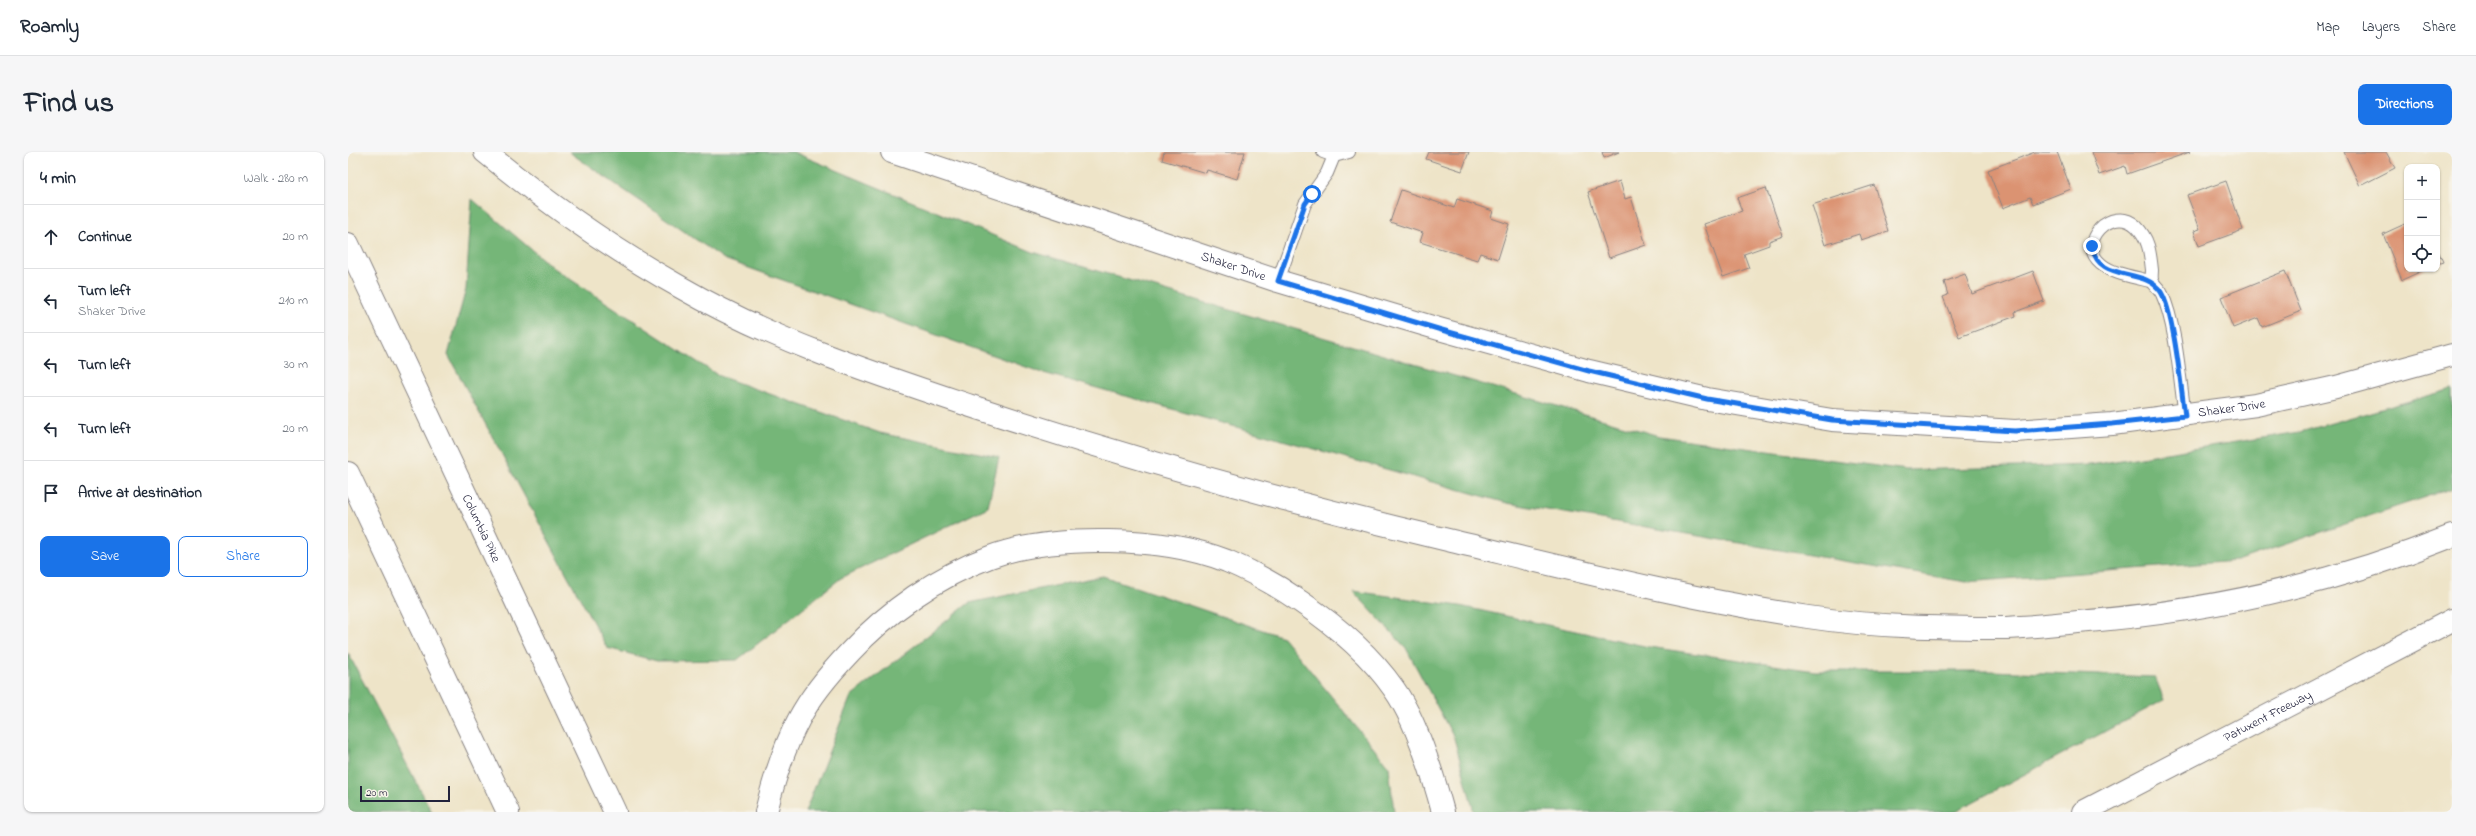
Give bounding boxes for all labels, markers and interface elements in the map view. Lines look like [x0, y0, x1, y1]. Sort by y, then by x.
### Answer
text: Roamly [20, 14, 79, 41]
text: Map [2316, 17, 2340, 38]
text: Layers [2362, 17, 2400, 38]
text: Share [2422, 17, 2456, 38]
text: Find us [24, 84, 114, 125]
button: Directions [2358, 84, 2452, 125]
map controls [2404, 164, 2440, 272]
button: + [2404, 164, 2440, 200]
text: 4 min [40, 166, 76, 191]
text: Walk · 280 m [243, 169, 308, 188]
route start [1303, 185, 1321, 203]
button: − [2404, 200, 2440, 236]
icon: ahead [40, 226, 62, 248]
text: Continue [78, 226, 132, 248]
text: 20 m [283, 227, 308, 246]
button: locate [2404, 236, 2440, 272]
route end [2083, 237, 2101, 255]
street label: Shaker Drive [1198, 246, 1269, 286]
text: Turn left [78, 280, 131, 302]
icon: left [40, 290, 62, 312]
text: 210 m [278, 291, 308, 310]
text: Shaker Drive [78, 302, 145, 321]
icon: left [40, 354, 62, 376]
text: Turn left [78, 354, 131, 376]
text: 30 m [284, 355, 308, 374]
street label: Shaker Drive [2197, 394, 2267, 422]
icon: left [40, 418, 62, 440]
text: Turn left [78, 418, 131, 440]
text: 20 m [283, 419, 308, 438]
icon: arrive [40, 482, 62, 504]
text: Arrive at destination [78, 482, 202, 504]
street label: Columbia Pike [457, 491, 506, 566]
button: Save [40, 536, 170, 577]
button: Share [178, 536, 308, 577]
street label: Patuxent Freeway [2220, 685, 2315, 747]
scale bar [360, 784, 450, 803]
text: 20 m [366, 785, 388, 801]

